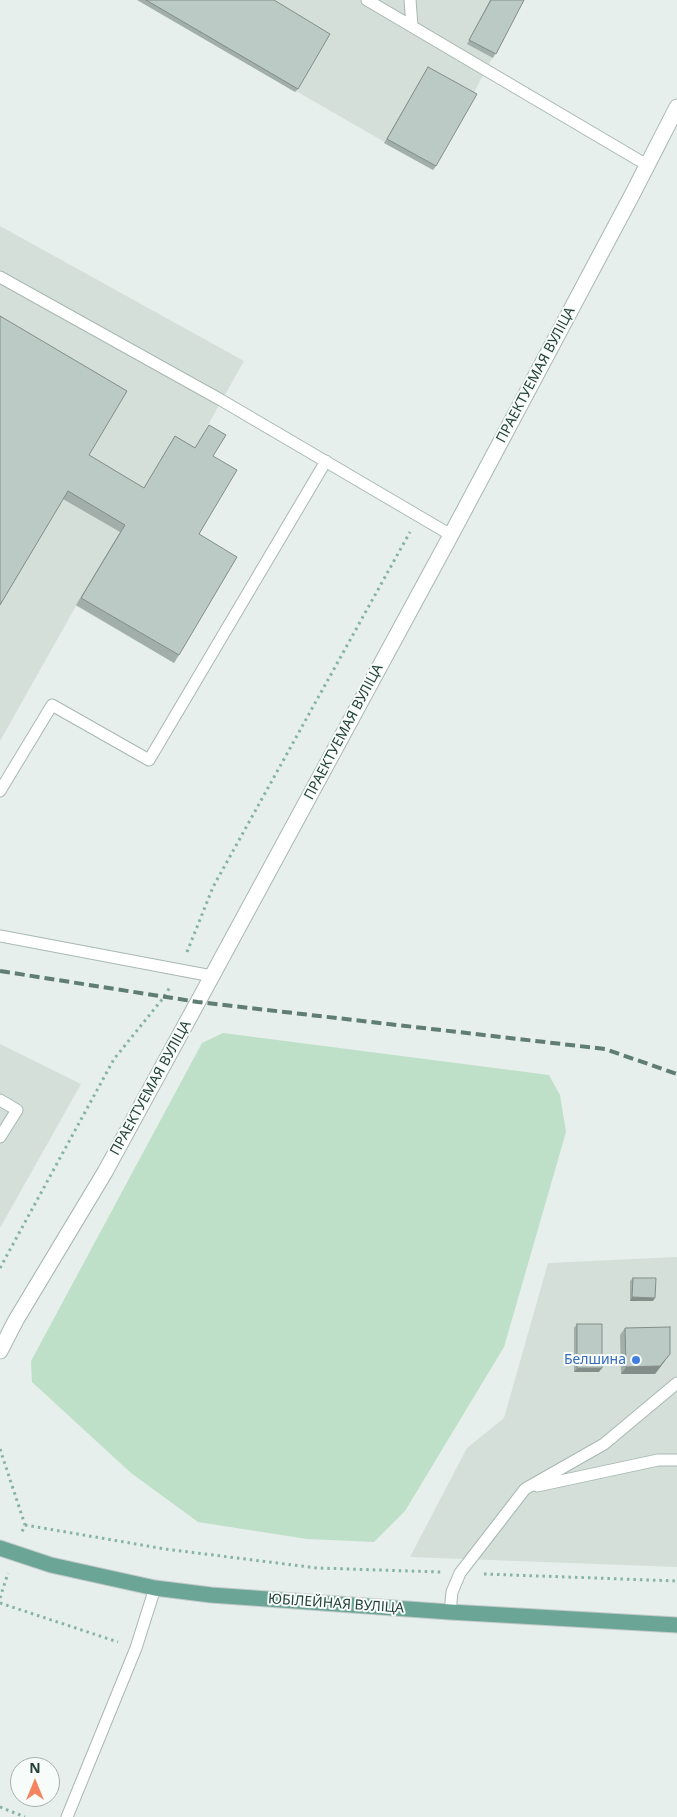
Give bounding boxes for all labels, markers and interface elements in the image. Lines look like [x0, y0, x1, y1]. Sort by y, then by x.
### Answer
street label: ПРАЕКТУЕМАЯ ВУЛІЦА [493, 304, 579, 446]
street label: ПРАЕКТУЕМАЯ ВУЛІЦА [301, 661, 387, 803]
street label: ПРАЕКТУЕМАЯ ВУЛІЦА [107, 1018, 195, 1158]
place label: Белшина [564, 1352, 626, 1368]
marker: Белшина [630, 1354, 642, 1366]
street label: ЮБІЛЕЙНАЯ ВУЛІЦА [268, 1591, 404, 1617]
north arrow [10, 1757, 60, 1807]
text: N [29, 1758, 41, 1777]

